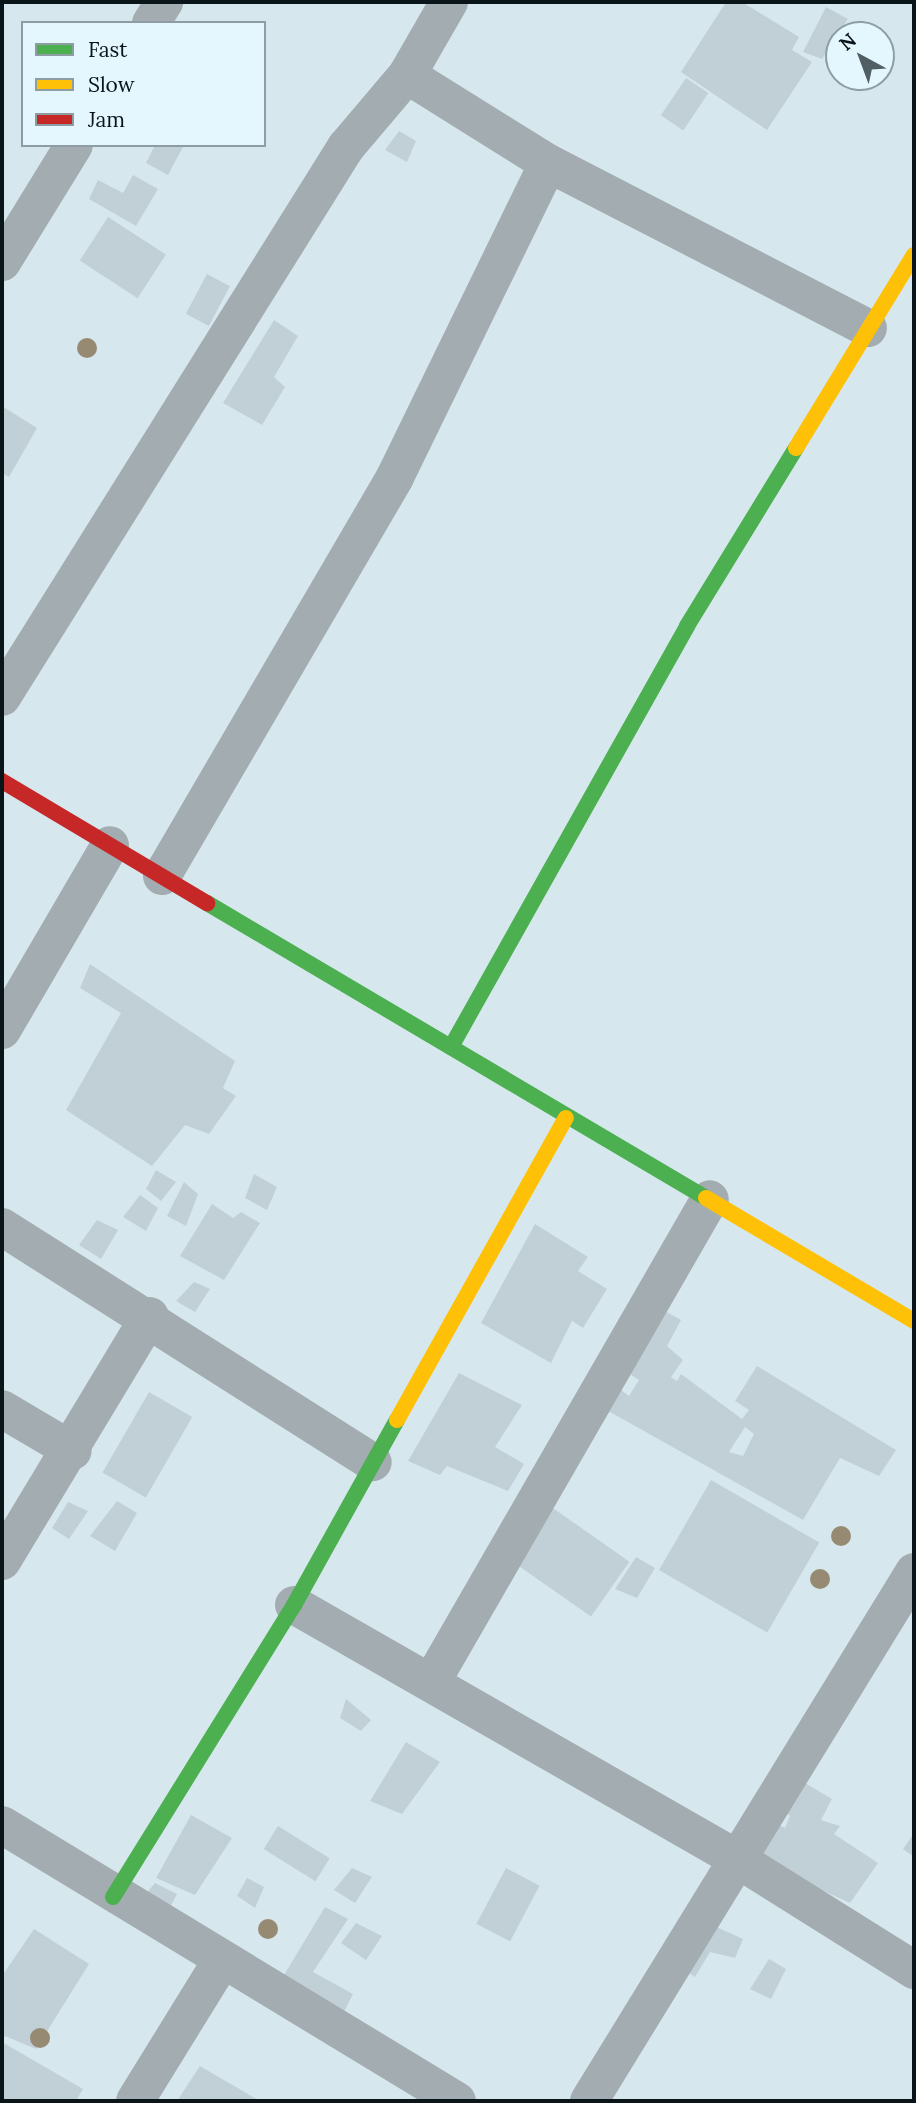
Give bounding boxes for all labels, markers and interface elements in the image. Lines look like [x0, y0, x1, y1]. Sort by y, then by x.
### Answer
legend [21, 21, 266, 147]
north arrow [825, 21, 895, 91]
text: N [834, 28, 861, 56]
text: Fast [88, 36, 127, 63]
text: Slow [88, 71, 135, 98]
text: Jam [88, 106, 125, 133]

